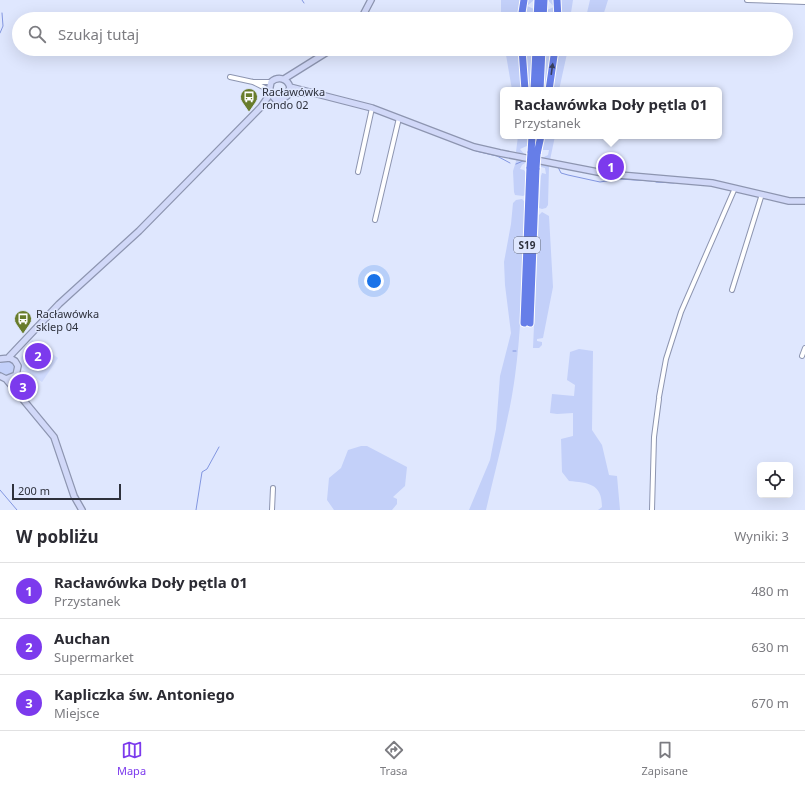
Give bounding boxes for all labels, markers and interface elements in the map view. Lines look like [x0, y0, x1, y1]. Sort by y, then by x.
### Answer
search box [12, 12, 793, 56]
icon: search [26, 23, 48, 45]
text: Szukaj tutaj [58, 24, 139, 44]
one-way arrow [549, 63, 555, 76]
place label: Racławówka rondo 02 [262, 84, 325, 112]
bus stop icon: Racławówka rondo 02 [239, 87, 259, 112]
popup [500, 87, 722, 139]
text: Racławówka Doły pętla 01 [514, 94, 708, 114]
text: Przystanek [514, 114, 581, 132]
pin: 1 [598, 152, 624, 182]
road number: S19 [514, 237, 540, 253]
your location [364, 271, 384, 291]
place label: Racławówka sklep 04 [36, 306, 99, 334]
bus stop icon: Racławówka sklep 04 [13, 309, 33, 334]
pin: 2 [25, 341, 51, 371]
pin: 3 [10, 372, 36, 402]
map controls [757, 462, 793, 498]
button: locate [757, 462, 793, 498]
scale bar [12, 482, 121, 501]
text: 200 m [18, 483, 50, 498]
text: W pobliżu [16, 525, 99, 548]
text: Wyniki: 3 [734, 527, 789, 545]
text: Racławówka Doły pętla 01 [54, 572, 248, 592]
text: 1 [25, 582, 33, 600]
text: 480 m [751, 582, 789, 600]
text: Przystanek [54, 592, 121, 610]
text: Auchan [54, 628, 110, 648]
text: 2 [25, 638, 33, 656]
text: 630 m [751, 638, 789, 656]
text: Supermarket [54, 648, 134, 666]
text: Kapliczka św. Antoniego [54, 684, 235, 704]
text: 3 [25, 694, 33, 712]
text: 670 m [751, 694, 789, 712]
text: Miejsce [54, 704, 100, 722]
tab: Mapa [117, 739, 146, 778]
tab: Trasa [380, 739, 408, 778]
tab: Zapisane [641, 739, 688, 778]

